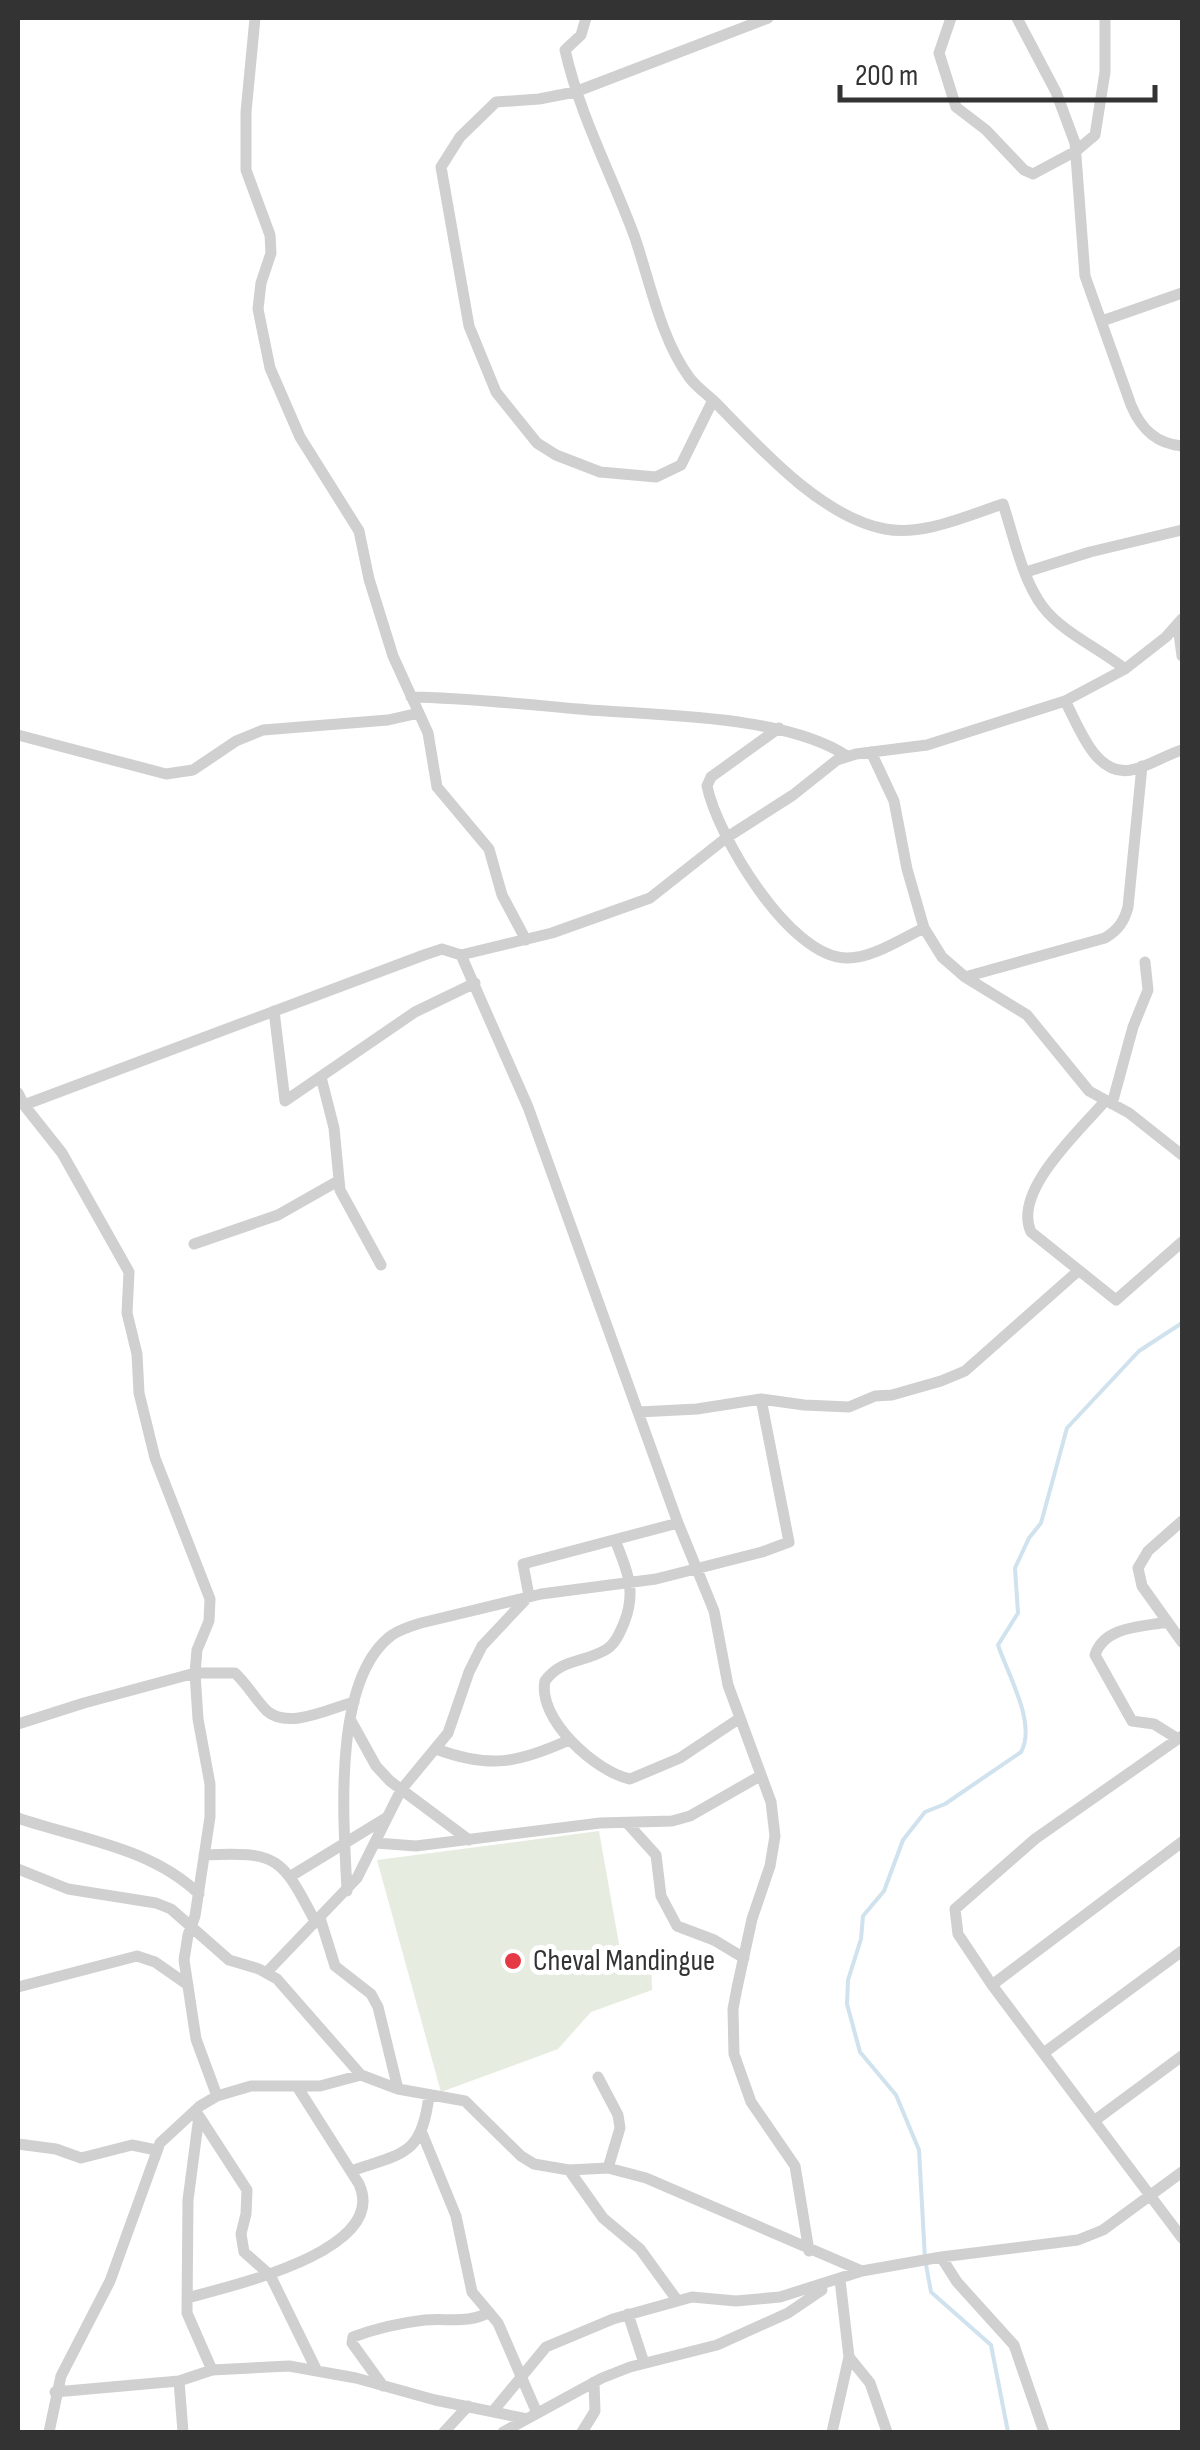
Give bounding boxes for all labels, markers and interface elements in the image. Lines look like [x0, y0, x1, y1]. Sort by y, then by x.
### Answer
scale bar [840, 40, 1155, 102]
text: 200 m [855, 58, 918, 94]
place label: Cheval Mandingue [533, 1943, 715, 1979]
marker: Cheval Mandingue [502, 1950, 524, 1972]

